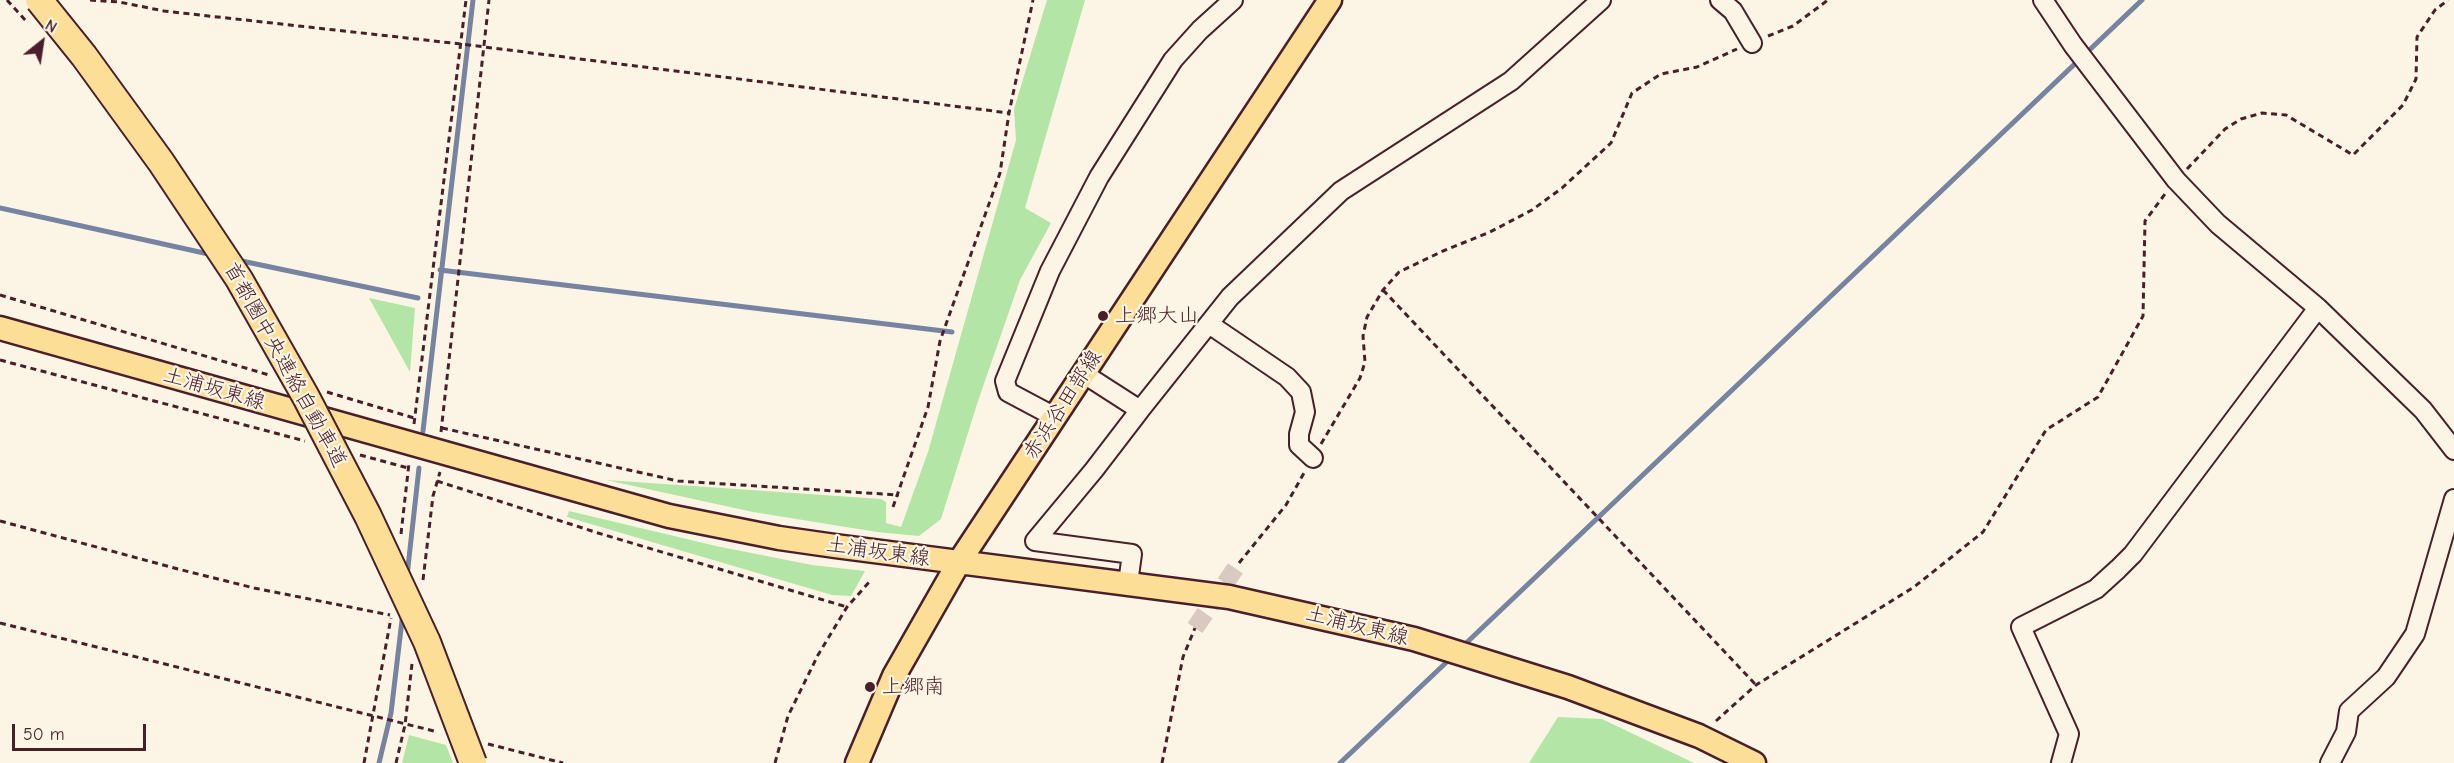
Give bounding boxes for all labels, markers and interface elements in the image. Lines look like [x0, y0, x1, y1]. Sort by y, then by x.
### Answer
north arrow [12, 12, 72, 72]
text: N [42, 16, 60, 37]
street label: 首都圏中央連絡自動車道 [218, 258, 352, 472]
place label: 上郷大山 [1115, 303, 1199, 329]
marker: 上郷大山 [1096, 309, 1110, 323]
street label: 赤浜谷田部線 [1018, 345, 1108, 465]
street label: 土浦坂東線 [160, 362, 268, 416]
street label: 土浦坂東線 [824, 532, 932, 572]
street label: 土浦坂東線 [1303, 601, 1411, 651]
place label: 上郷南 [882, 674, 945, 700]
marker: 上郷南 [863, 680, 877, 694]
scale bar [15, 712, 148, 750]
text: 50 m [23, 724, 65, 745]

